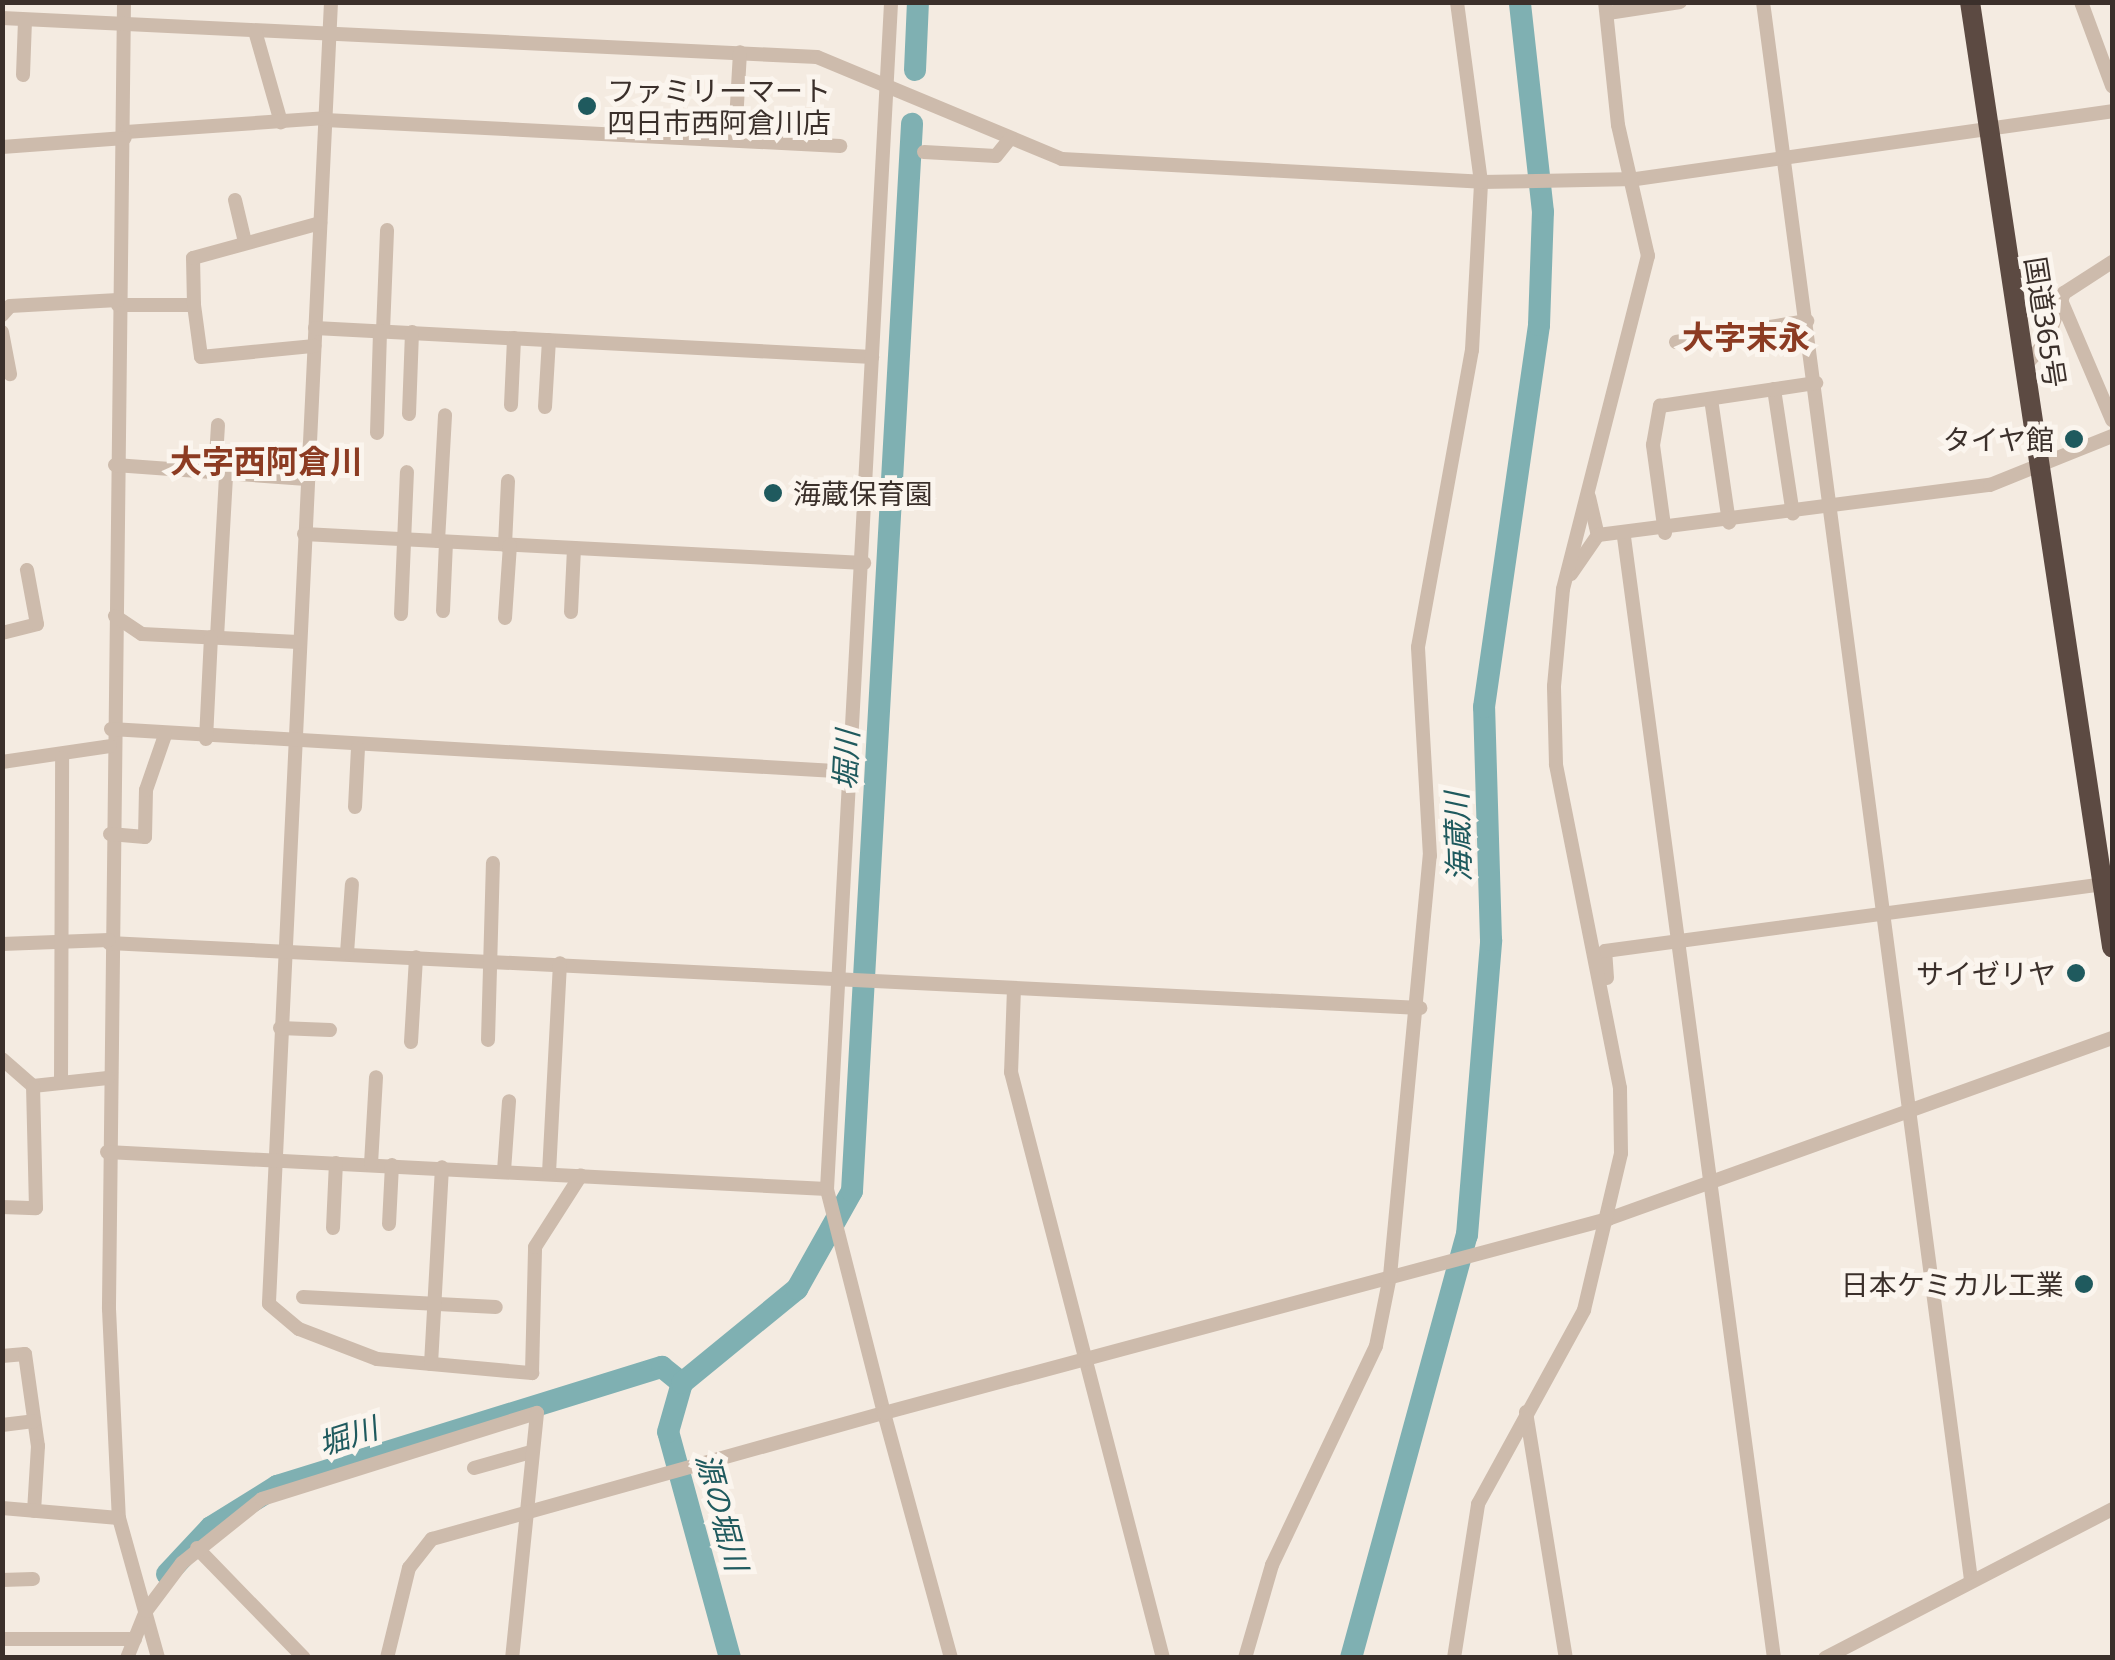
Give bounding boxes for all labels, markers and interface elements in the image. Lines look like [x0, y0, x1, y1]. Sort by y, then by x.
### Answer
place label: ファミリーマート 四日市西阿倉川店 [607, 73, 831, 139]
marker: ファミリーマート 四日市西阿倉川店 [576, 95, 598, 117]
street label: 国道365号 [2019, 254, 2073, 390]
district label: 大字末永 [1682, 318, 1810, 356]
place label: タイヤ館 [1942, 422, 2054, 456]
marker: タイヤ館 [2063, 428, 2085, 450]
district label: 大字西阿倉川 [170, 442, 362, 480]
place label: 海蔵保育園 [793, 476, 933, 510]
marker: 海蔵保育園 [762, 482, 784, 504]
water label: 堀川 [826, 729, 866, 791]
water label: 海蔵川 [1438, 791, 1478, 883]
place label: サイゼリヤ [1916, 956, 2056, 990]
marker: サイゼリヤ [2065, 962, 2087, 984]
place label: 日本ケミカル工業 [1840, 1267, 2064, 1301]
marker: 日本ケミカル工業 [2073, 1273, 2095, 1295]
water label: 堀川 [314, 1410, 382, 1462]
water label: 源の堀川 [689, 1449, 755, 1575]

